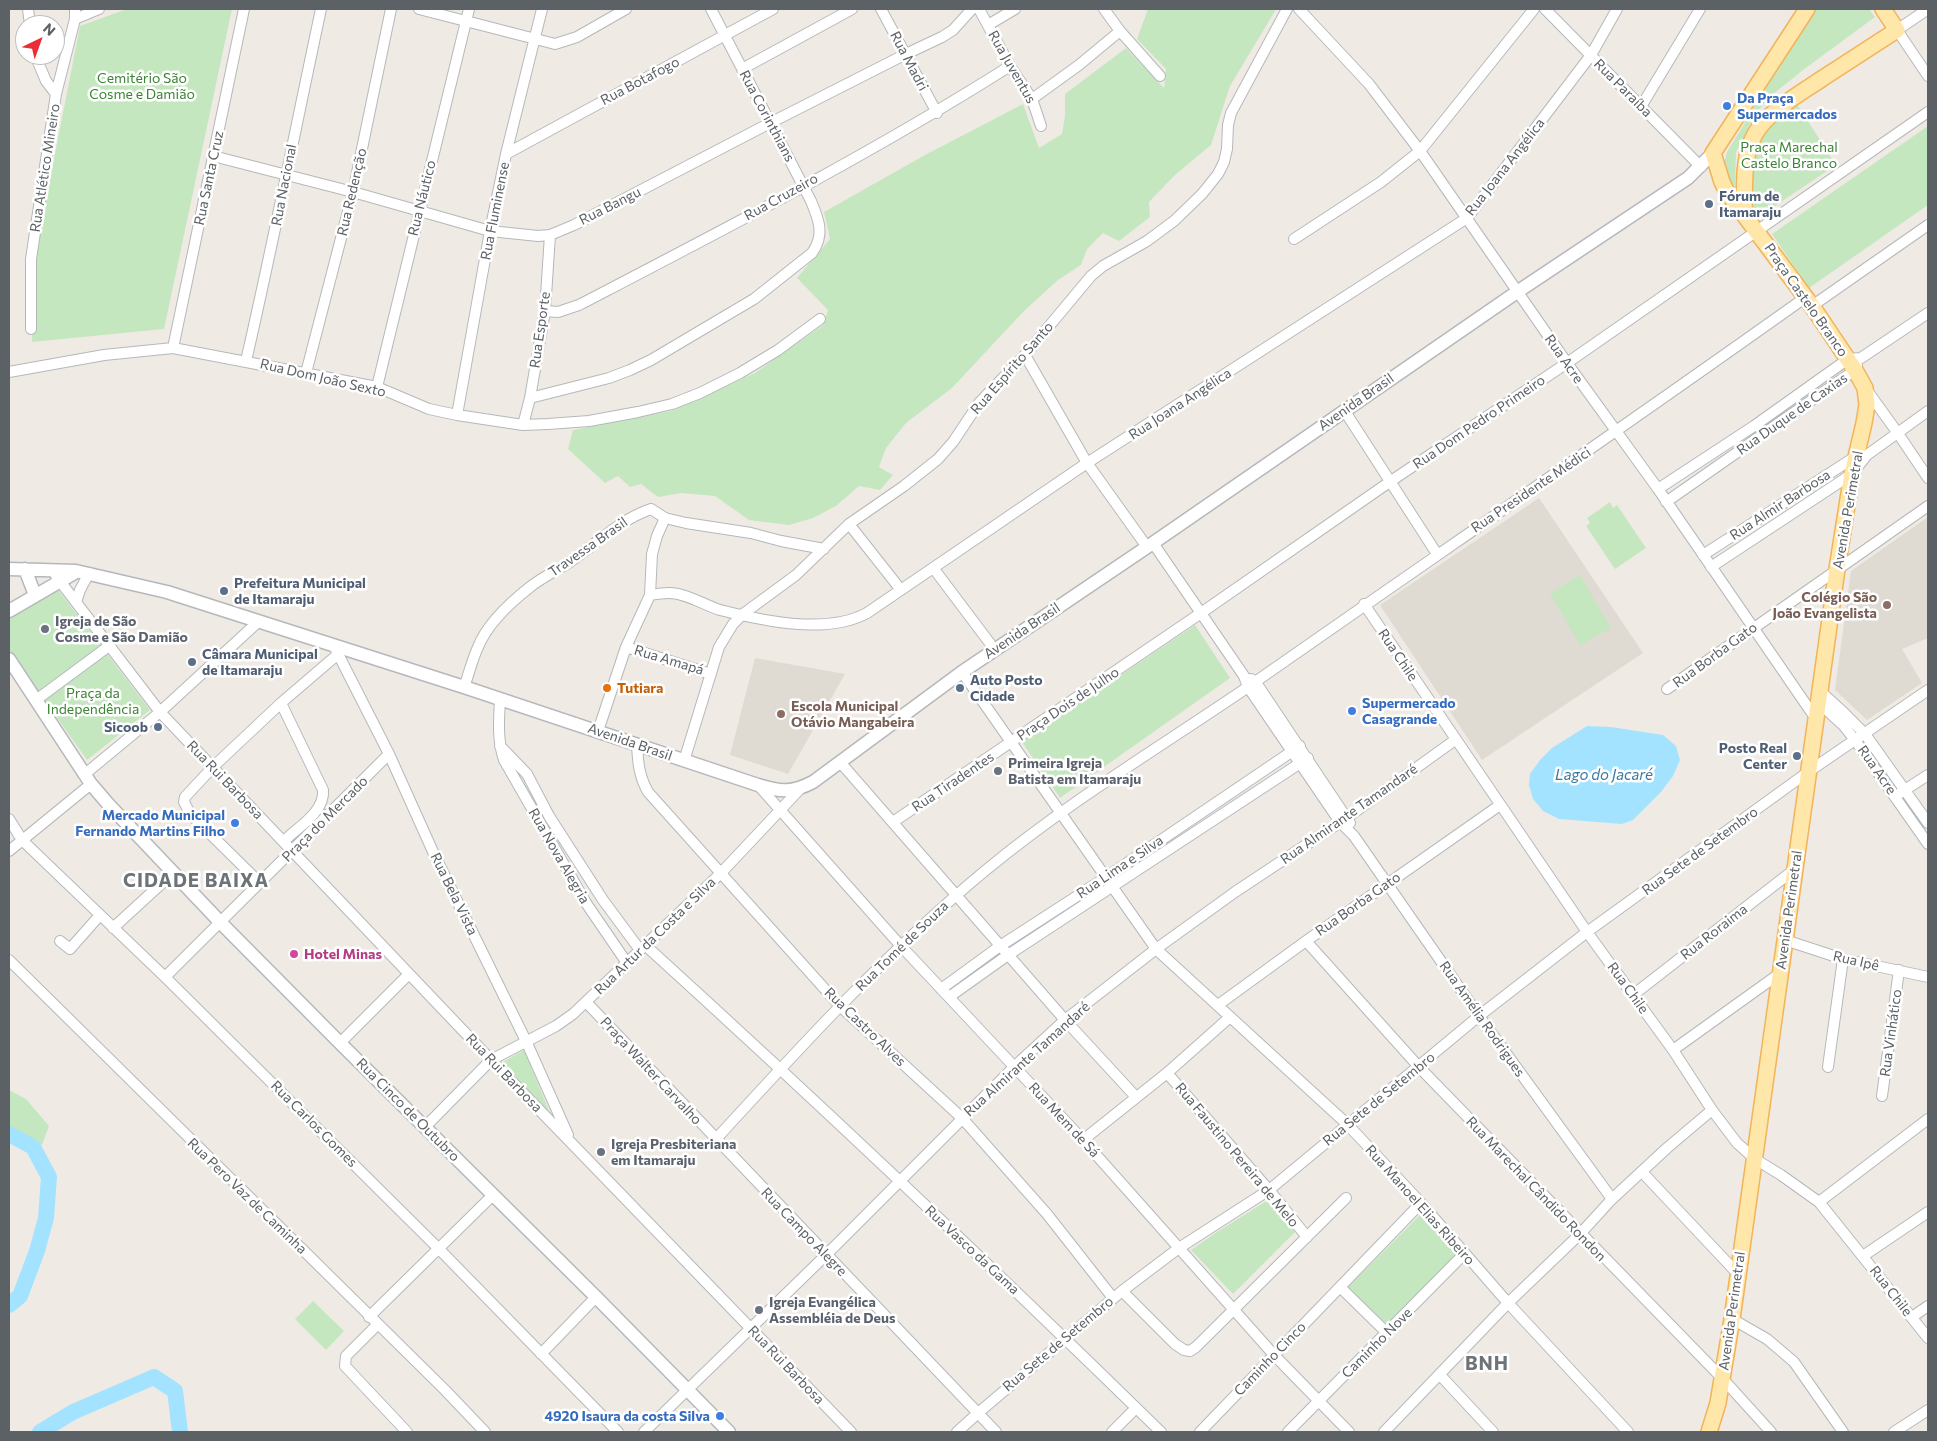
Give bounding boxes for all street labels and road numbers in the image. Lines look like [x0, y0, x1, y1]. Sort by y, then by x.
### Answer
street label: Rua Madri [886, 28, 932, 94]
street label: Rua Juventus [984, 28, 1040, 106]
street label: Rua Botafogo [598, 53, 682, 109]
street label: Rua Paraíba [1590, 55, 1656, 121]
street label: Rua Corinthians [736, 67, 798, 165]
street label: Rua Atlético Mineiro [27, 103, 63, 233]
street label: Rua Joana Angélica [1462, 115, 1548, 219]
street label: Rua Santa Cruz [191, 129, 227, 227]
street label: Rua Nacional [268, 143, 300, 227]
street label: Rua Redenção [334, 147, 370, 237]
street label: Rua Náutico [404, 158, 440, 238]
street label: Rua Fluminense [477, 161, 513, 261]
street label: Rua Cruzeiro [741, 170, 821, 224]
street label: Rua Bangu [576, 183, 644, 229]
street label: Praça Castelo Branco [1761, 240, 1851, 360]
street label: Rua Esporte [526, 291, 554, 369]
street label: Rua Espírito Santo [967, 318, 1057, 418]
street label: Rua Acre [1541, 331, 1587, 387]
street label: Rua Dom João Sexto [259, 355, 387, 401]
street label: Rua Joana Angélica [1126, 365, 1234, 443]
street label: Avenida Brasil [1315, 370, 1397, 434]
street label: Rua Duque de Caxias [1733, 370, 1851, 458]
street label: Rua Dom Pedro Primeiro [1410, 371, 1548, 473]
street label: Rua Presidente Médici [1468, 444, 1594, 536]
street label: Avenida Perimetral [1829, 450, 1867, 570]
street label: Rua Almir Barbosa [1727, 466, 1833, 544]
street label: Travessa Brasil [545, 514, 631, 580]
street label: Avenida Brasil [981, 599, 1063, 663]
street label: Rua Borba Gato [1670, 619, 1760, 691]
street label: Rua Chile [1374, 626, 1422, 684]
street label: Rua Amapá [632, 641, 706, 679]
street label: Praça Dois de Julho [1014, 664, 1122, 744]
street label: Avenida Brasil [585, 720, 675, 764]
street label: Rua Rui Barbosa [183, 737, 267, 823]
street label: Rua Acre [1854, 742, 1900, 798]
street label: Rua Tiradentes [909, 748, 997, 816]
street label: Rua Almirante Tamandaré [1277, 760, 1421, 868]
street label: Praça do Mercado [279, 773, 371, 865]
street label: Rua Sete de Setembro [1639, 803, 1761, 899]
street label: Rua Nova Alegria [525, 805, 593, 907]
street label: Rua Lima e Silva [1074, 832, 1166, 902]
street label: Avenida Perimetral [1772, 849, 1806, 971]
street label: Rua Bela Vista [427, 850, 481, 938]
street label: Rua Borba Gato [1312, 868, 1404, 940]
street label: Rua Artur da Costa e Silva [591, 874, 719, 998]
street label: Rua Tomé de Souza [852, 897, 952, 995]
street label: Rua Roraima [1677, 901, 1751, 963]
street label: Rua Ipê [1831, 948, 1881, 974]
street label: Rua Amélia Rodrigues [1436, 958, 1528, 1080]
street label: Rua Chile [1604, 959, 1652, 1017]
street label: Rua Castro Alves [821, 984, 909, 1070]
street label: Rua Vinhático [1877, 988, 1905, 1078]
street label: Rua Almirante Tamandaré [961, 998, 1093, 1120]
street label: Praça Walter Carvalho [597, 1014, 705, 1128]
street label: Rua Rui Barbosa [462, 1030, 546, 1116]
street label: Rua Sete de Setembro [1320, 1049, 1438, 1149]
street label: Rua Cinco de Outubro [353, 1055, 463, 1165]
street label: Rua Carlos Gomes [267, 1077, 361, 1171]
street label: Rua Mem de Sá [1025, 1079, 1103, 1161]
street label: Rua Faustino Pereira de Melo [1172, 1079, 1302, 1231]
street label: Rua Marechal Cândido Rondon [1462, 1113, 1610, 1265]
street label: Rua Pero Vaz de Caminha [184, 1135, 310, 1257]
street label: Rua Manoel Elias Ribeiro [1362, 1142, 1478, 1268]
street label: Rua Campo Alegre [757, 1184, 851, 1280]
street label: Rua Vasco da Gama [921, 1202, 1023, 1298]
street label: Avenida Perimetral [1715, 1250, 1749, 1372]
street label: Rua Chile [1866, 1262, 1916, 1320]
street label: Rua Sete de Setembro [999, 1293, 1117, 1395]
street label: Caminho Nove [1338, 1304, 1416, 1382]
street label: Caminho Cinco [1231, 1319, 1309, 1399]
street label: Rua Rui Barbosa [744, 1322, 828, 1408]

